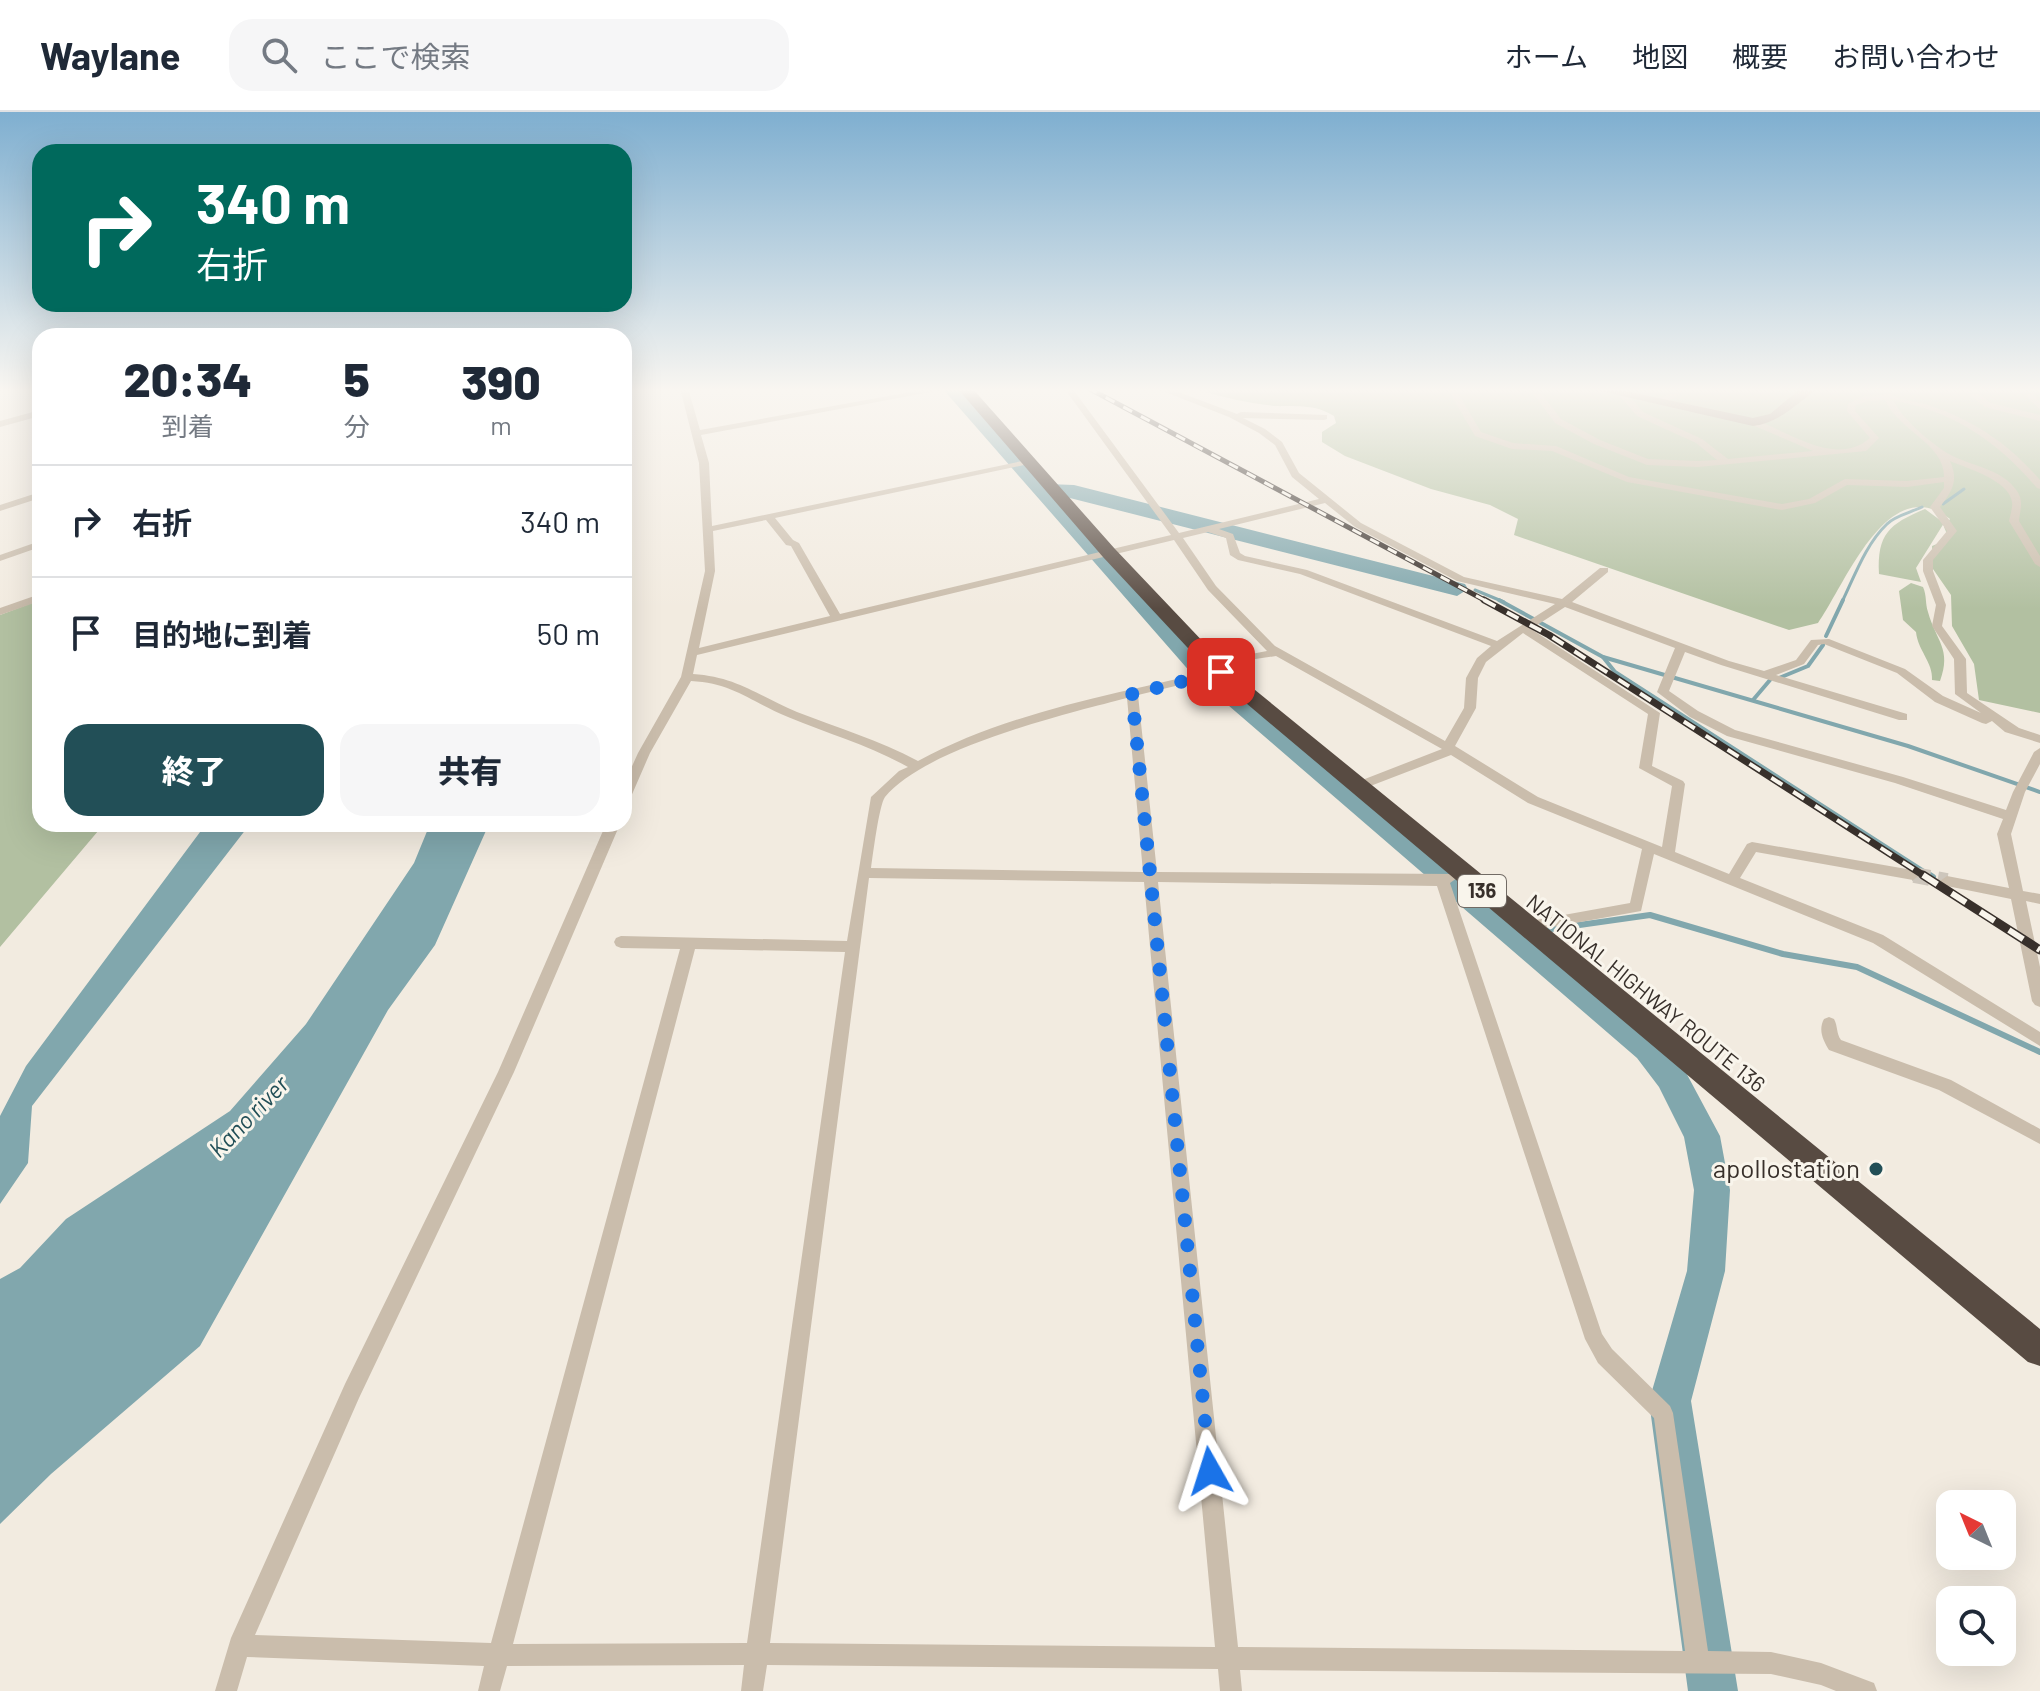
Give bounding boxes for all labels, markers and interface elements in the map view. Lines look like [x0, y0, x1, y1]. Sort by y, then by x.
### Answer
search box [229, 19, 789, 91]
text: Waylane [40, 32, 181, 78]
icon: search [257, 33, 301, 77]
text: ここで検索 [321, 38, 471, 74]
text: ホーム [1505, 39, 1588, 73]
text: 地図 [1632, 39, 1688, 73]
text: 概要 [1732, 39, 1788, 73]
text: お問い合わせ [1832, 39, 2000, 73]
text: 340 m [196, 168, 350, 235]
icon: right [64, 176, 168, 280]
text: 右折 [196, 242, 268, 285]
text: 20:34 [123, 349, 252, 407]
text: 5 [344, 349, 370, 407]
text: 390 [461, 352, 541, 410]
text: m [490, 409, 512, 440]
text: 到着 [162, 410, 214, 441]
text: 分 [344, 410, 370, 441]
icon: right [64, 499, 108, 543]
text: 340 m [520, 503, 600, 539]
text: 右折 [132, 504, 192, 540]
icon: arrive [64, 611, 108, 655]
text: 50 m [537, 615, 600, 651]
text: 目的地に到着 [132, 616, 312, 652]
pin [1187, 638, 1255, 706]
icon: arrive [1199, 650, 1243, 694]
button: 終了 [64, 724, 324, 816]
button: 共有 [340, 724, 600, 816]
road number: 136 [1458, 875, 1506, 907]
street label: NATIONAL HIGHWAY ROUTE 136 [1522, 888, 1771, 1097]
water label: Kano river [202, 1068, 295, 1163]
place label: apollostation [1713, 1152, 1860, 1183]
marker: apollostation [1867, 1160, 1885, 1178]
position arrow [1168, 1429, 1252, 1513]
north arrow [1936, 1490, 2016, 1570]
map controls [1936, 1490, 2016, 1666]
button: search [1936, 1586, 2016, 1666]

